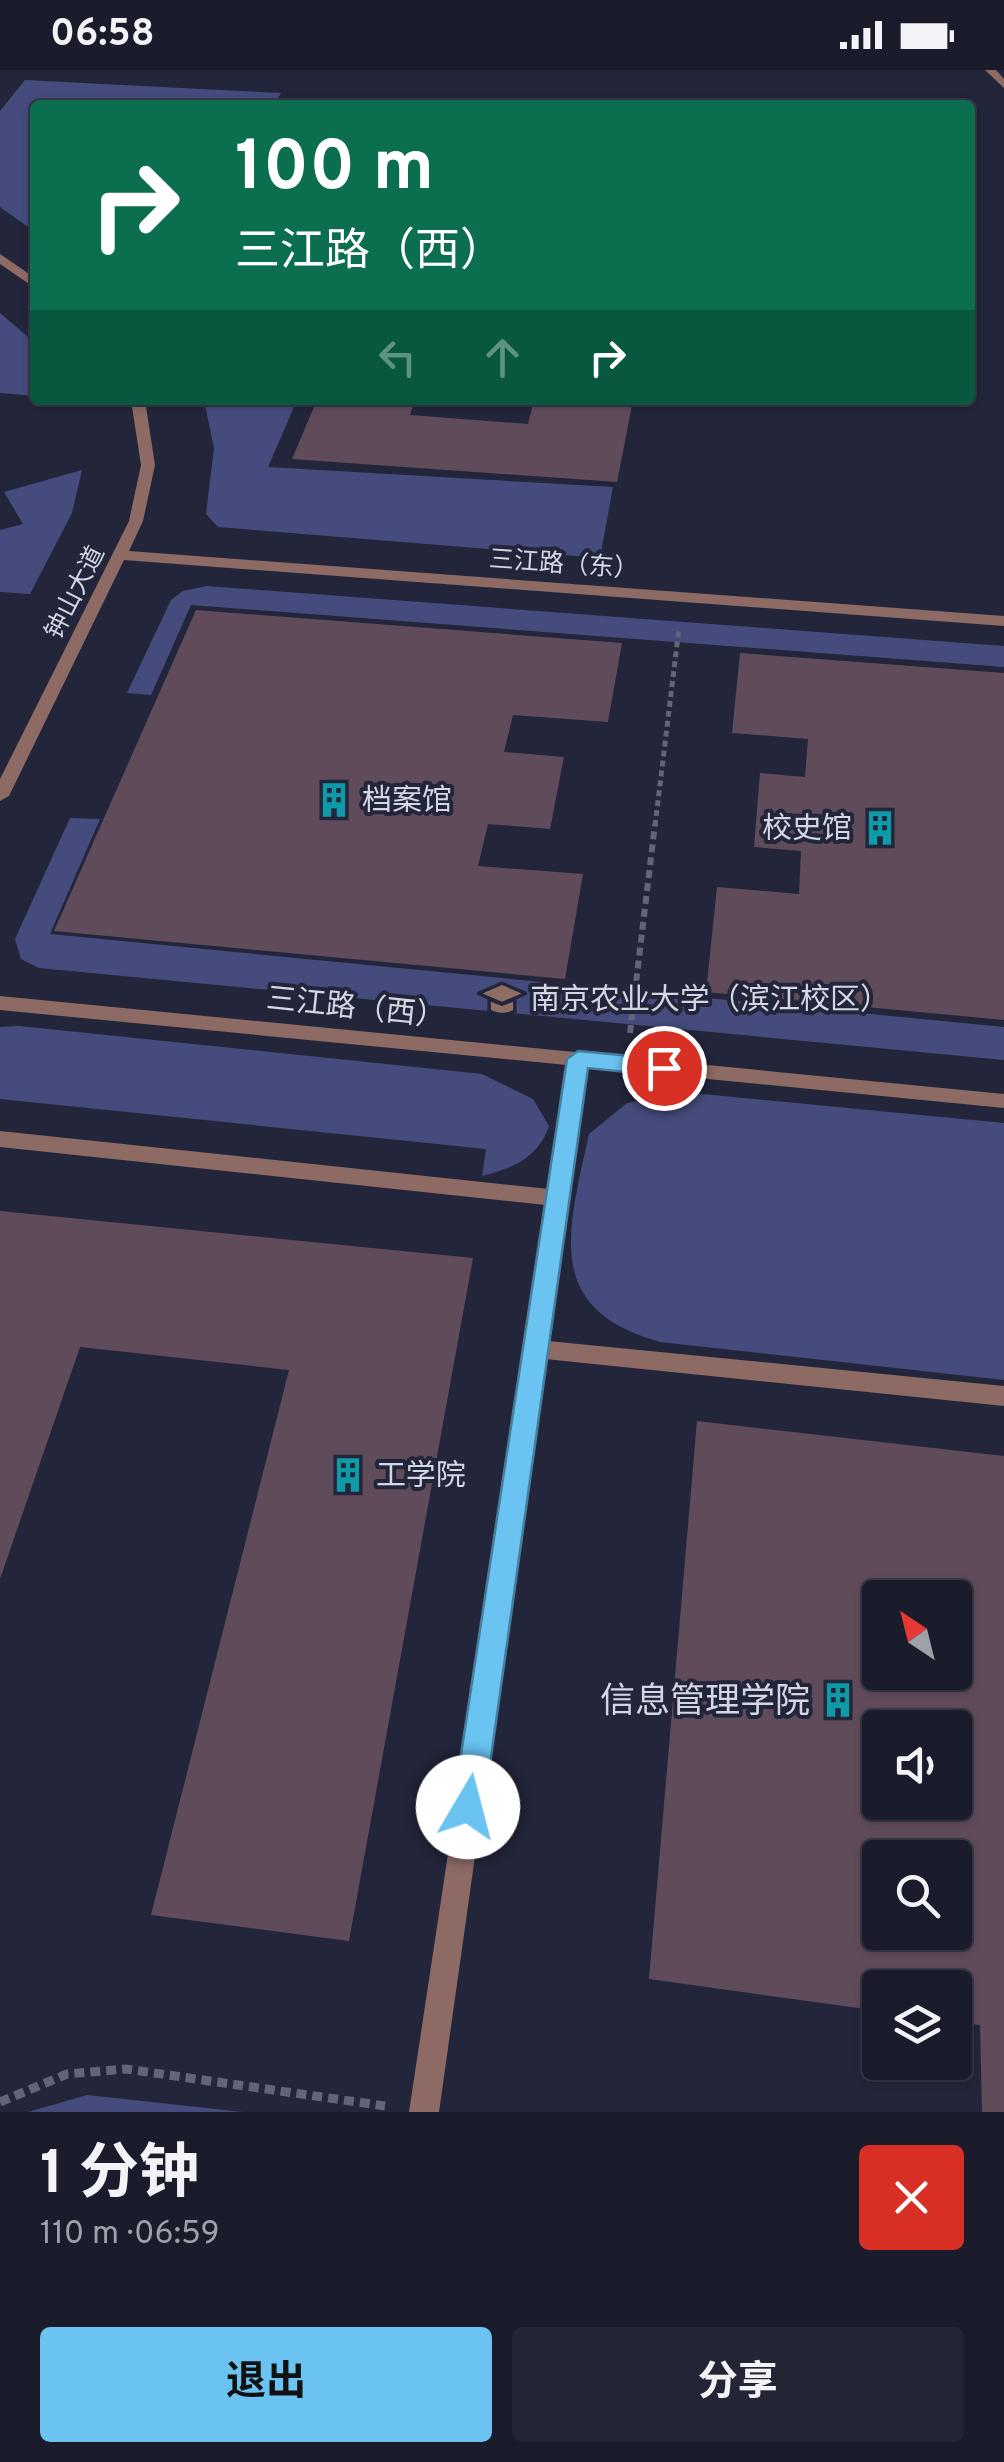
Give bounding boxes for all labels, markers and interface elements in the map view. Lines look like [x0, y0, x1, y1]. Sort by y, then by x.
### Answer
text: 06:58 [50, 11, 155, 60]
text: 100 m [235, 126, 434, 215]
icon: right [70, 140, 200, 270]
text: 三江路（西） [235, 225, 505, 282]
icon: left [370, 330, 425, 385]
icon: ahead [475, 330, 530, 385]
icon: right [580, 330, 635, 385]
street label: 钟山大道 [40, 542, 114, 645]
street label: 三江路（东） [488, 545, 640, 587]
building icon: 档案馆 [315, 781, 353, 819]
place label: 档案馆 [362, 784, 452, 821]
building icon: 校史馆 [861, 809, 899, 847]
place label: 校史馆 [762, 812, 852, 849]
school or university icon: 南京农业大学（滨江校区） [483, 980, 521, 1018]
street label: 三江路（西） [264, 982, 447, 1037]
place label: 南京农业大学（滨江校区） [530, 983, 890, 1020]
pin [622, 1026, 707, 1111]
icon: arrive [637, 1041, 692, 1096]
building icon: 工学院 [329, 1456, 367, 1494]
place label: 工学院 [376, 1459, 466, 1496]
north arrow [862, 1580, 972, 1690]
map controls [862, 1580, 972, 2080]
place label: 信息管理学院 [600, 1681, 810, 1725]
building icon: 信息管理学院 [819, 1681, 857, 1719]
button: sound [862, 1710, 972, 1820]
position arrow [416, 1755, 520, 1859]
button: search [862, 1840, 972, 1950]
button: layers [862, 1970, 972, 2080]
text: 1 分钟 [40, 2139, 199, 2215]
button: close [859, 2145, 964, 2250]
text: 110 m · 06:59 [40, 2215, 220, 2255]
button: 退出 [40, 2327, 492, 2442]
button: 分享 [512, 2327, 964, 2442]

